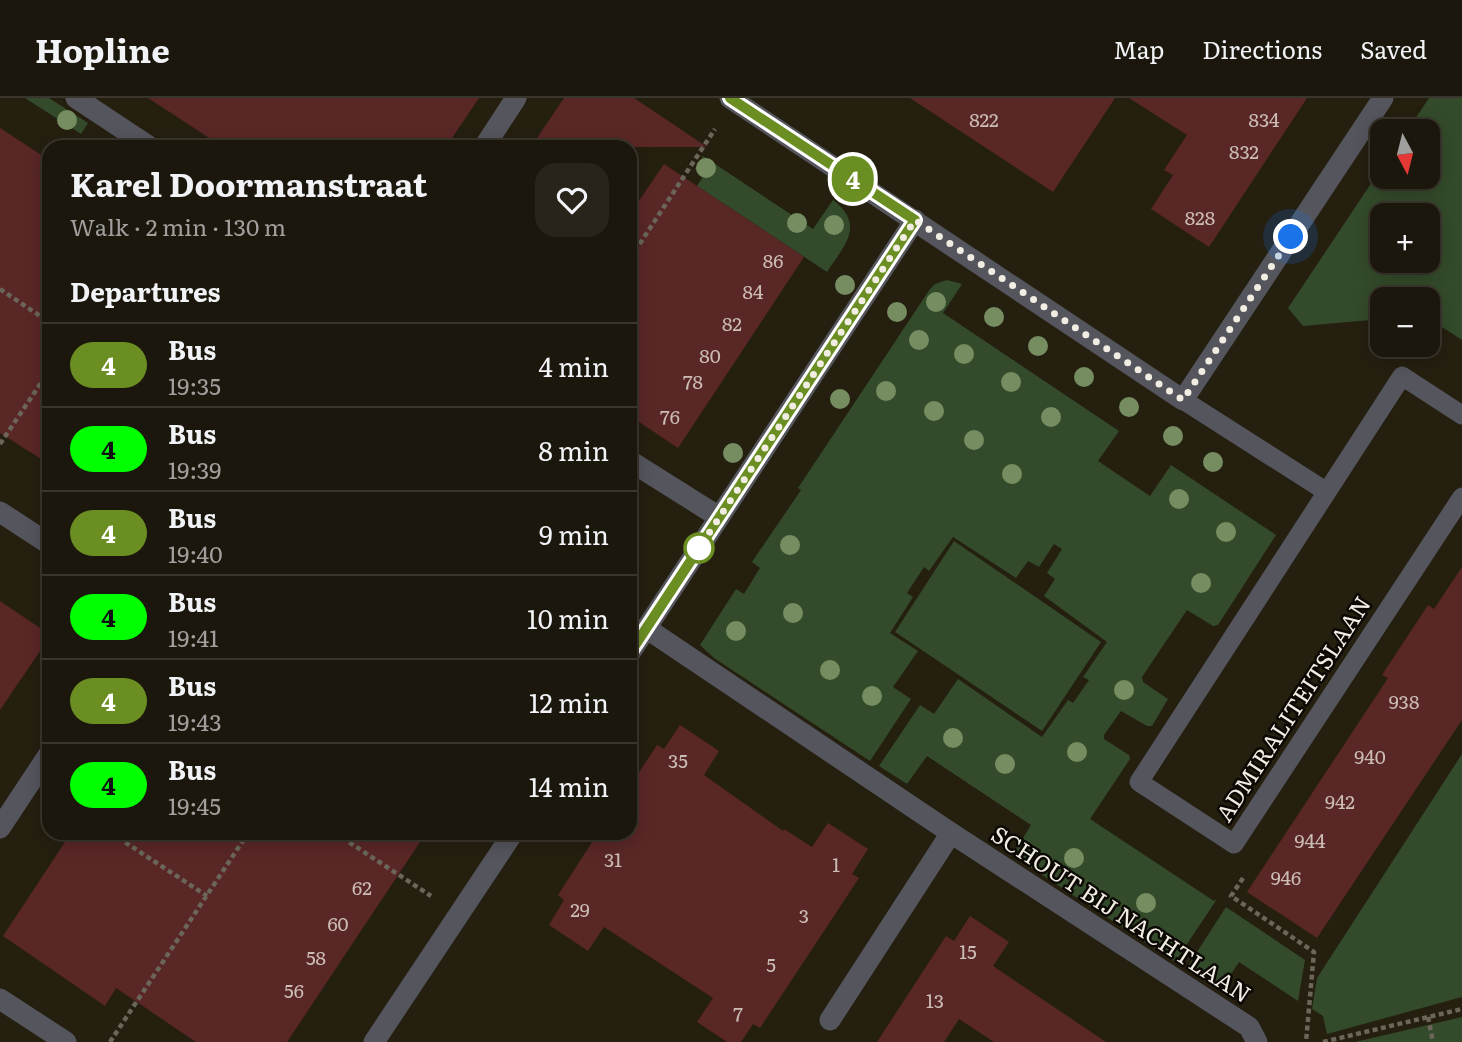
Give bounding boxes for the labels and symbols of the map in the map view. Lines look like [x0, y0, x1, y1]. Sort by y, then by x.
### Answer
house number: 822 [969, 105, 999, 133]
house number: 834 [1248, 105, 1280, 133]
north arrow [1370, 119, 1440, 189]
house number: 832 [1229, 137, 1259, 165]
line badge: 4 [830, 156, 876, 202]
house number: 828 [1185, 203, 1215, 231]
your location [1273, 219, 1308, 254]
house number: 86 [763, 246, 783, 274]
house number: 84 [743, 277, 764, 305]
house number: 82 [722, 309, 742, 337]
house number: 80 [699, 341, 721, 369]
house number: 78 [683, 367, 703, 395]
house number: 76 [660, 402, 680, 430]
unlabelled marker [684, 533, 714, 563]
street label: ADMIRALITEITSLAAN [1206, 588, 1378, 828]
house number: 938 [1389, 687, 1419, 715]
house number: 940 [1354, 742, 1386, 770]
house number: 35 [668, 746, 688, 774]
house number: 942 [1325, 787, 1355, 815]
street label: SCHOUT BIJ NACHTLAAN [986, 816, 1258, 1010]
house number: 944 [1295, 826, 1326, 854]
house number: 31 [604, 845, 622, 873]
house number: 1 [832, 850, 840, 878]
house number: 946 [1271, 863, 1301, 891]
house number: 62 [352, 873, 372, 901]
house number: 29 [570, 895, 590, 923]
house number: 3 [799, 901, 809, 929]
house number: 60 [327, 909, 349, 937]
house number: 15 [959, 937, 977, 965]
house number: 58 [306, 943, 326, 971]
house number: 5 [766, 950, 776, 978]
house number: 56 [284, 976, 304, 1004]
house number: 13 [926, 986, 944, 1014]
house number: 7 [733, 999, 743, 1027]

